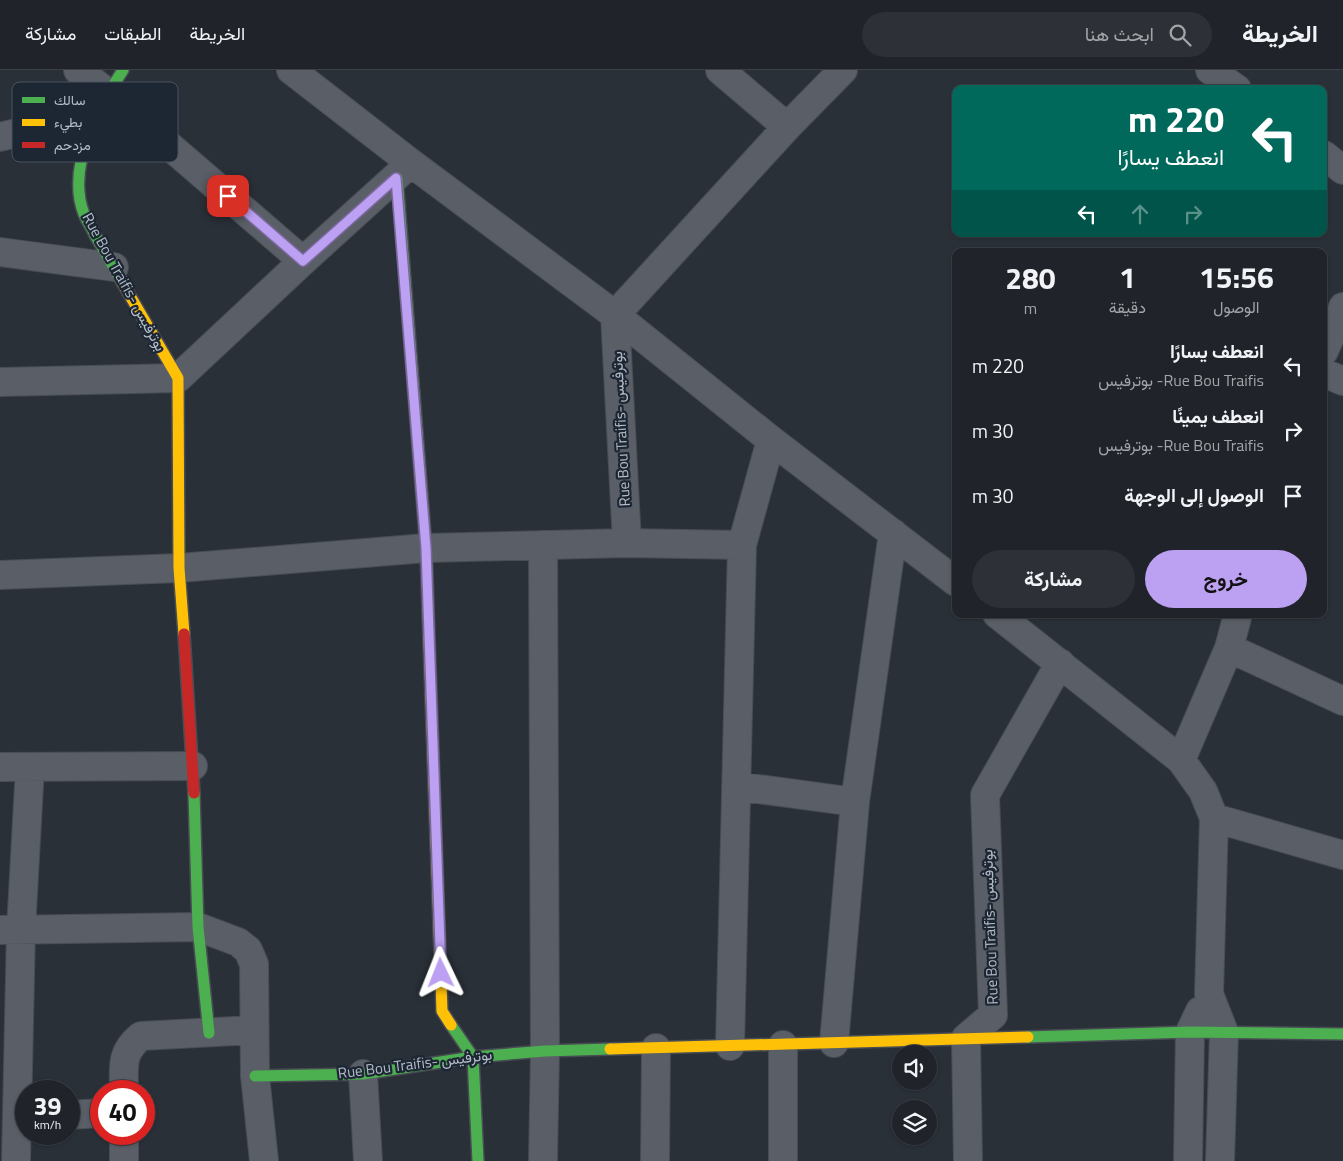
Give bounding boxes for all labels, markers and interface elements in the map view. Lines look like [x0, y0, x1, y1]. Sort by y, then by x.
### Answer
search box [862, 12, 1212, 57]
text: الخريطة [1242, 15, 1318, 51]
text: ابحث هنا [1085, 19, 1154, 48]
text: مشاركة [25, 20, 76, 47]
text: الطبقات [104, 20, 161, 47]
text: الخريطة [189, 20, 245, 47]
icon: search [1166, 21, 1194, 49]
legend [12, 82, 178, 162]
text: سالك [54, 89, 85, 110]
text: 220 m [1128, 92, 1224, 146]
icon: left [1242, 105, 1307, 170]
text: بطيء [54, 111, 82, 134]
text: مزدحم [54, 134, 91, 155]
text: انعطف يسارًا [1118, 140, 1224, 174]
pin [207, 175, 249, 217]
icon: arrive [214, 182, 242, 210]
icon: left [1073, 200, 1101, 228]
icon: ahead [1126, 200, 1154, 228]
icon: right [1179, 200, 1207, 228]
street label: Rue Bou Traifis- بوترفيس [77, 208, 172, 355]
text: 1 [1119, 254, 1136, 300]
text: 15:56 [1199, 254, 1274, 300]
text: 280 [1005, 255, 1056, 301]
text: دقيقة [1109, 295, 1146, 319]
text: الوصول [1213, 295, 1259, 319]
text: m [1024, 296, 1037, 320]
text: انعطف يسارًا [1170, 336, 1264, 365]
street label: Rue Bou Traifis- بوترفيس [605, 351, 636, 507]
text: 220 m [972, 351, 1024, 380]
icon: left [1279, 352, 1307, 380]
text: Rue Bou Traifis- بوترفيس [1098, 368, 1264, 392]
text: انعطف يمينًا [1172, 401, 1264, 430]
text: 30 m [972, 416, 1013, 445]
icon: right [1279, 417, 1307, 445]
text: Rue Bou Traifis- بوترفيس [1098, 433, 1264, 457]
text: الوصول إلى الوجهة [1124, 480, 1264, 509]
text: 30 m [972, 481, 1013, 510]
icon: arrive [1279, 482, 1307, 510]
button: مشاركة [972, 550, 1135, 608]
button: خروج [1145, 550, 1307, 608]
street label: Rue Bou Traifis- بوترفيس [975, 849, 1004, 1005]
position arrow [414, 946, 466, 998]
street label: Rue Bou Traifis- بوترفيس [336, 1043, 493, 1084]
map controls [892, 1045, 937, 1145]
button: sound [892, 1045, 937, 1090]
speed limit sign: 40 [90, 1080, 155, 1145]
text: 39 [33, 1087, 62, 1125]
button: layers [892, 1100, 937, 1145]
text: km/h [34, 1115, 61, 1134]

